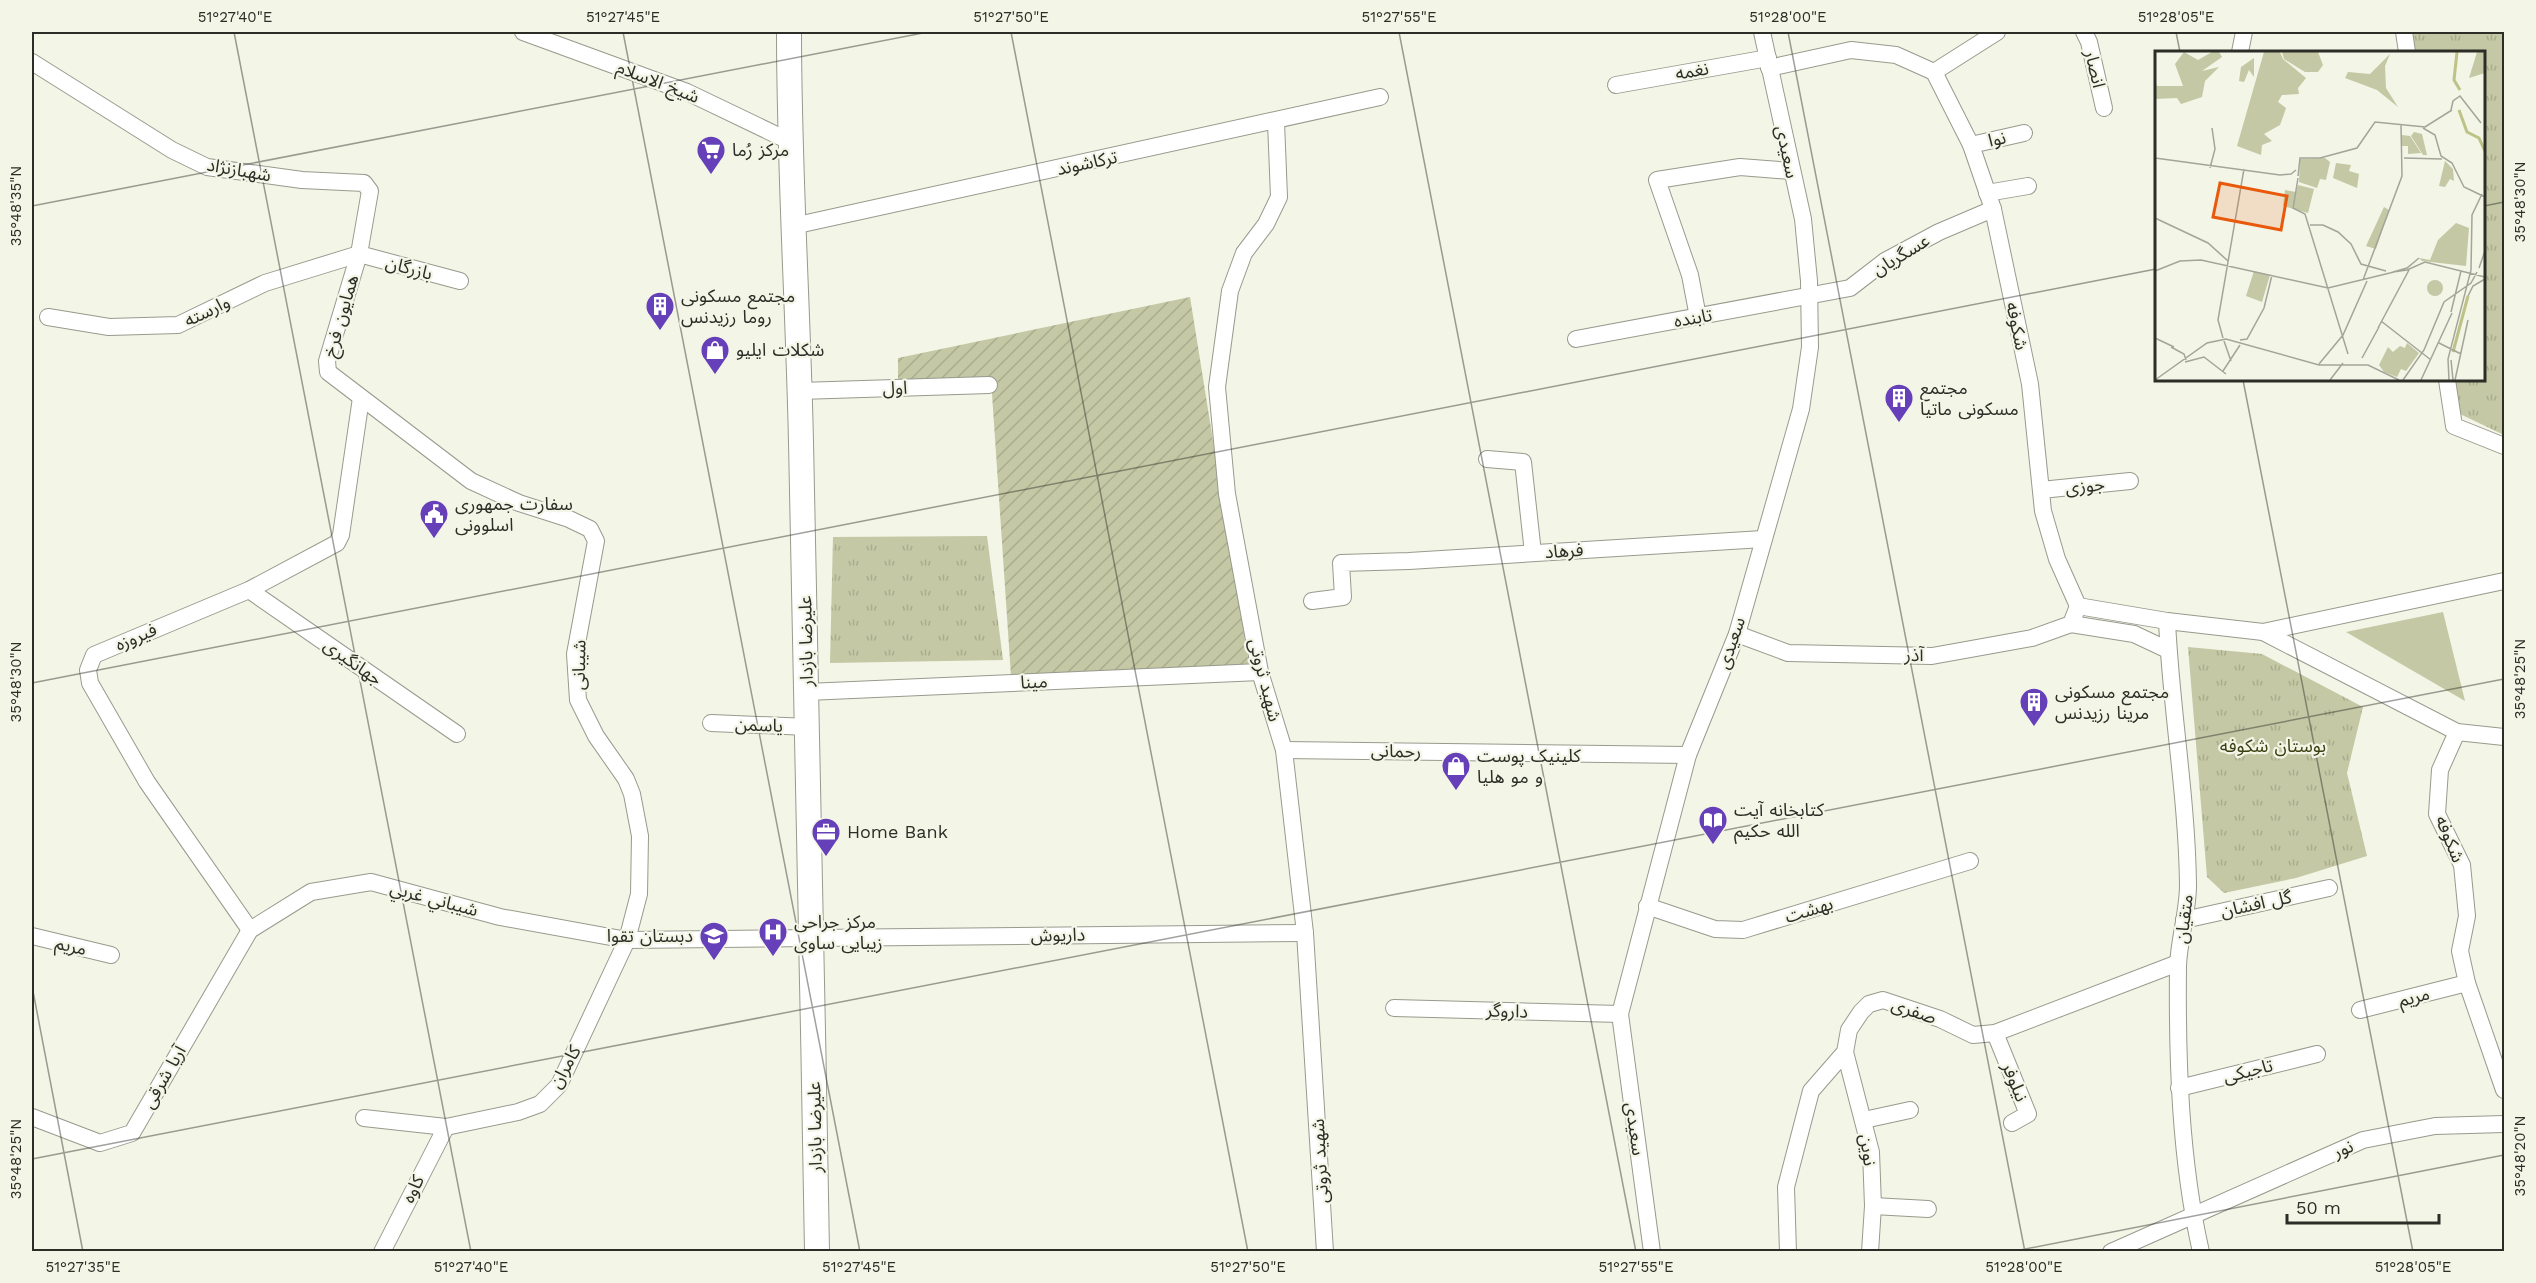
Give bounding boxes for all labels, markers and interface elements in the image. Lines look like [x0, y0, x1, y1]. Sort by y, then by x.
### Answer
text: 51°27'40"E [198, 8, 272, 26]
text: 51°27'45"E [586, 8, 660, 26]
text: 51°27'50"E [973, 8, 1049, 26]
text: 51°27'55"E [1362, 8, 1436, 26]
text: 51°28'00"E [1749, 8, 1827, 26]
text: 51°28'05"E [2138, 8, 2214, 26]
street label: انصار [2080, 47, 2110, 90]
inset map [2155, 51, 2485, 381]
street label: شیخ الاسلام [612, 56, 703, 111]
street label: نغمه [1674, 57, 1710, 84]
street label: سعیدی [1771, 124, 1803, 180]
street label: نوا [1986, 126, 2008, 152]
supermarket icon: مرکز رُما [695, 134, 727, 176]
place label: مرکز رُما [732, 139, 789, 161]
street label: ترکاشوند [1055, 146, 1119, 180]
street label: شهبازنژاد [205, 154, 273, 186]
text: 35°48'30"N [2511, 161, 2529, 243]
text: 35°48'35"N [7, 166, 25, 246]
street label: عسگریان [1868, 229, 1934, 281]
street label: بازرگان [383, 251, 435, 285]
street label: همایون فرخ [319, 272, 365, 360]
place label: مجتمع مسکونی روما رزیدنس [681, 285, 795, 328]
building icon: مجتمع مسکونی روما رزیدنس [644, 290, 676, 332]
street label: وارسته [181, 291, 233, 331]
street label: شکوفه [2001, 300, 2033, 352]
street label: تابنده [1672, 304, 1714, 331]
shop icon: شکلات ایلیو [699, 334, 731, 376]
place label: شکلات ایلیو [736, 339, 824, 361]
street label: اول [882, 377, 908, 399]
place label: مجتمع مسکونی ماتیا [1920, 377, 2019, 420]
building icon: مجتمع مسکونی ماتیا [1883, 382, 1915, 424]
street label: جوزی [2064, 473, 2106, 499]
place label: سفارت جمهوری اسلوونی [455, 493, 573, 536]
public building icon: سفارت جمهوری اسلوونی [418, 498, 450, 540]
street label: فرهاد [1544, 539, 1584, 563]
street label: علیرضا بازدار [794, 595, 818, 688]
street label: سعیدی [1712, 614, 1750, 672]
street label: فیروزه [112, 618, 160, 656]
street label: جهانگیری [319, 634, 387, 690]
street label: شهید ثروتی [1244, 636, 1286, 724]
text: 35°48'25"N [2511, 639, 2529, 719]
street label: شیبانی [568, 640, 590, 690]
text: 35°48'30"N [7, 641, 25, 723]
street label: آذر [1903, 644, 1925, 666]
street label: مینا [1020, 671, 1048, 692]
place label: مجتمع مسکونی مرینا رزیدنس [2055, 681, 2169, 724]
building icon: مجتمع مسکونی مرینا رزیدنس [2018, 686, 2050, 728]
street label: یاسمن [734, 713, 784, 737]
park label: بوستان شکوفه [2220, 735, 2326, 757]
street label: رحمانی [1371, 740, 1421, 762]
place label: کلینیک پوست و مو هلیا [1477, 745, 1581, 788]
shop icon: کلینیک پوست و مو هلیا [1440, 750, 1472, 792]
place label: کتابخانه آیت الله حکیم [1734, 799, 1825, 844]
library icon: کتابخانه آیت الله حکیم [1697, 804, 1729, 846]
street label: شکوفه [2431, 812, 2469, 866]
office icon: Home Bank [810, 816, 842, 858]
place label: Home Bank [847, 821, 948, 842]
street label: شيباني غربي [387, 877, 480, 923]
street label: گل افشان [2219, 886, 2294, 922]
street label: بهشت [1782, 892, 1835, 927]
street label: متقیان [2170, 893, 2198, 945]
place label: مرکز جراحی زیبایی ساوی [794, 911, 883, 954]
hospital icon: مرکز جراحی زیبایی ساوی [757, 916, 789, 958]
school or university icon: دبستان تقوا [698, 920, 730, 962]
street label: داریوش [1031, 924, 1085, 946]
place label: دبستان تقوا [607, 925, 693, 947]
street label: مریم [53, 932, 89, 962]
street label: مریم [2396, 983, 2432, 1013]
street label: صفری [1889, 993, 1939, 1029]
street label: داروگر [1485, 999, 1528, 1023]
street label: آریا شرقی [137, 1041, 191, 1112]
street label: کامران [544, 1041, 586, 1092]
street label: تاجیکی [2221, 1054, 2275, 1088]
street label: نیلوفر [1997, 1058, 2033, 1105]
street label: علیرضا بازدار [803, 1081, 827, 1174]
street label: سعیدی [1620, 1101, 1650, 1157]
text: 35°48'20"N [2511, 1115, 2529, 1197]
street label: شهید ثروتی [1307, 1118, 1333, 1204]
text: 35°48'25"N [7, 1119, 25, 1199]
street label: نوین [1855, 1133, 1881, 1167]
street label: نور [2328, 1135, 2357, 1164]
street label: کاوه [397, 1171, 428, 1206]
scale bar [2287, 1187, 2438, 1225]
text: 50 m [2296, 1197, 2341, 1218]
text: 51°27'35"E [46, 1258, 120, 1276]
text: 51°27'40"E [434, 1258, 508, 1276]
text: 51°27'45"E [822, 1258, 896, 1276]
text: 51°27'50"E [1210, 1258, 1286, 1276]
text: 51°27'55"E [1599, 1258, 1673, 1276]
text: 51°28'00"E [1985, 1258, 2063, 1276]
text: 51°28'05"E [2375, 1258, 2451, 1276]

